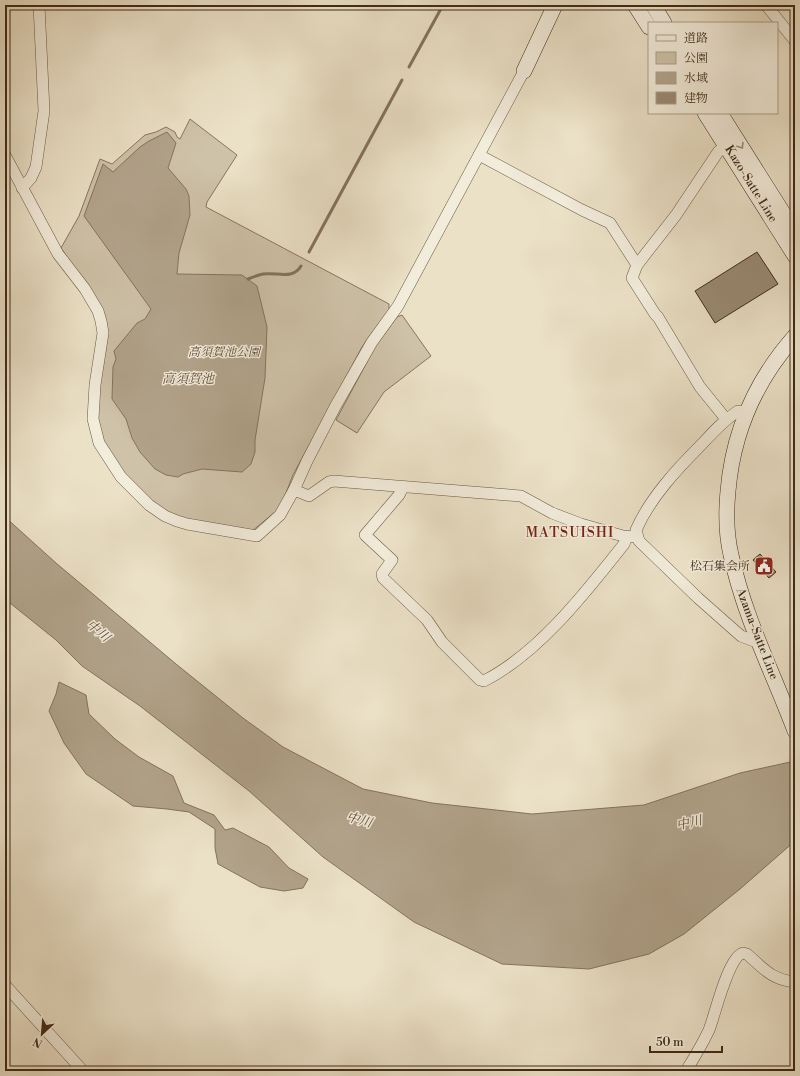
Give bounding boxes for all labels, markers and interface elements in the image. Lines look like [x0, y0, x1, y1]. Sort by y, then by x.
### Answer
legend [648, 22, 778, 114]
text: 道路 [684, 31, 708, 46]
text: 公園 [684, 51, 708, 66]
text: 水域 [684, 71, 708, 86]
text: 建物 [684, 91, 708, 106]
one-way arrow [736, 142, 744, 149]
street label: Kazo-Satte Line [721, 143, 781, 225]
park label: 高須賀池公園 [188, 345, 262, 360]
water label: 高須賀池 [162, 371, 216, 387]
district label: MATSUISHI [526, 524, 614, 542]
public building icon: 松石集会所 [753, 555, 775, 577]
place label: 松石集会所 [690, 559, 750, 574]
street label: Azama-Satte Line [732, 585, 781, 682]
water label: 中川 [83, 617, 115, 647]
water label: 中川 [344, 809, 376, 832]
water label: 中川 [675, 812, 705, 834]
north arrow [22, 1014, 62, 1054]
scale bar [650, 1028, 722, 1054]
text: N [31, 1034, 45, 1050]
text: 50 m [656, 1035, 684, 1050]

